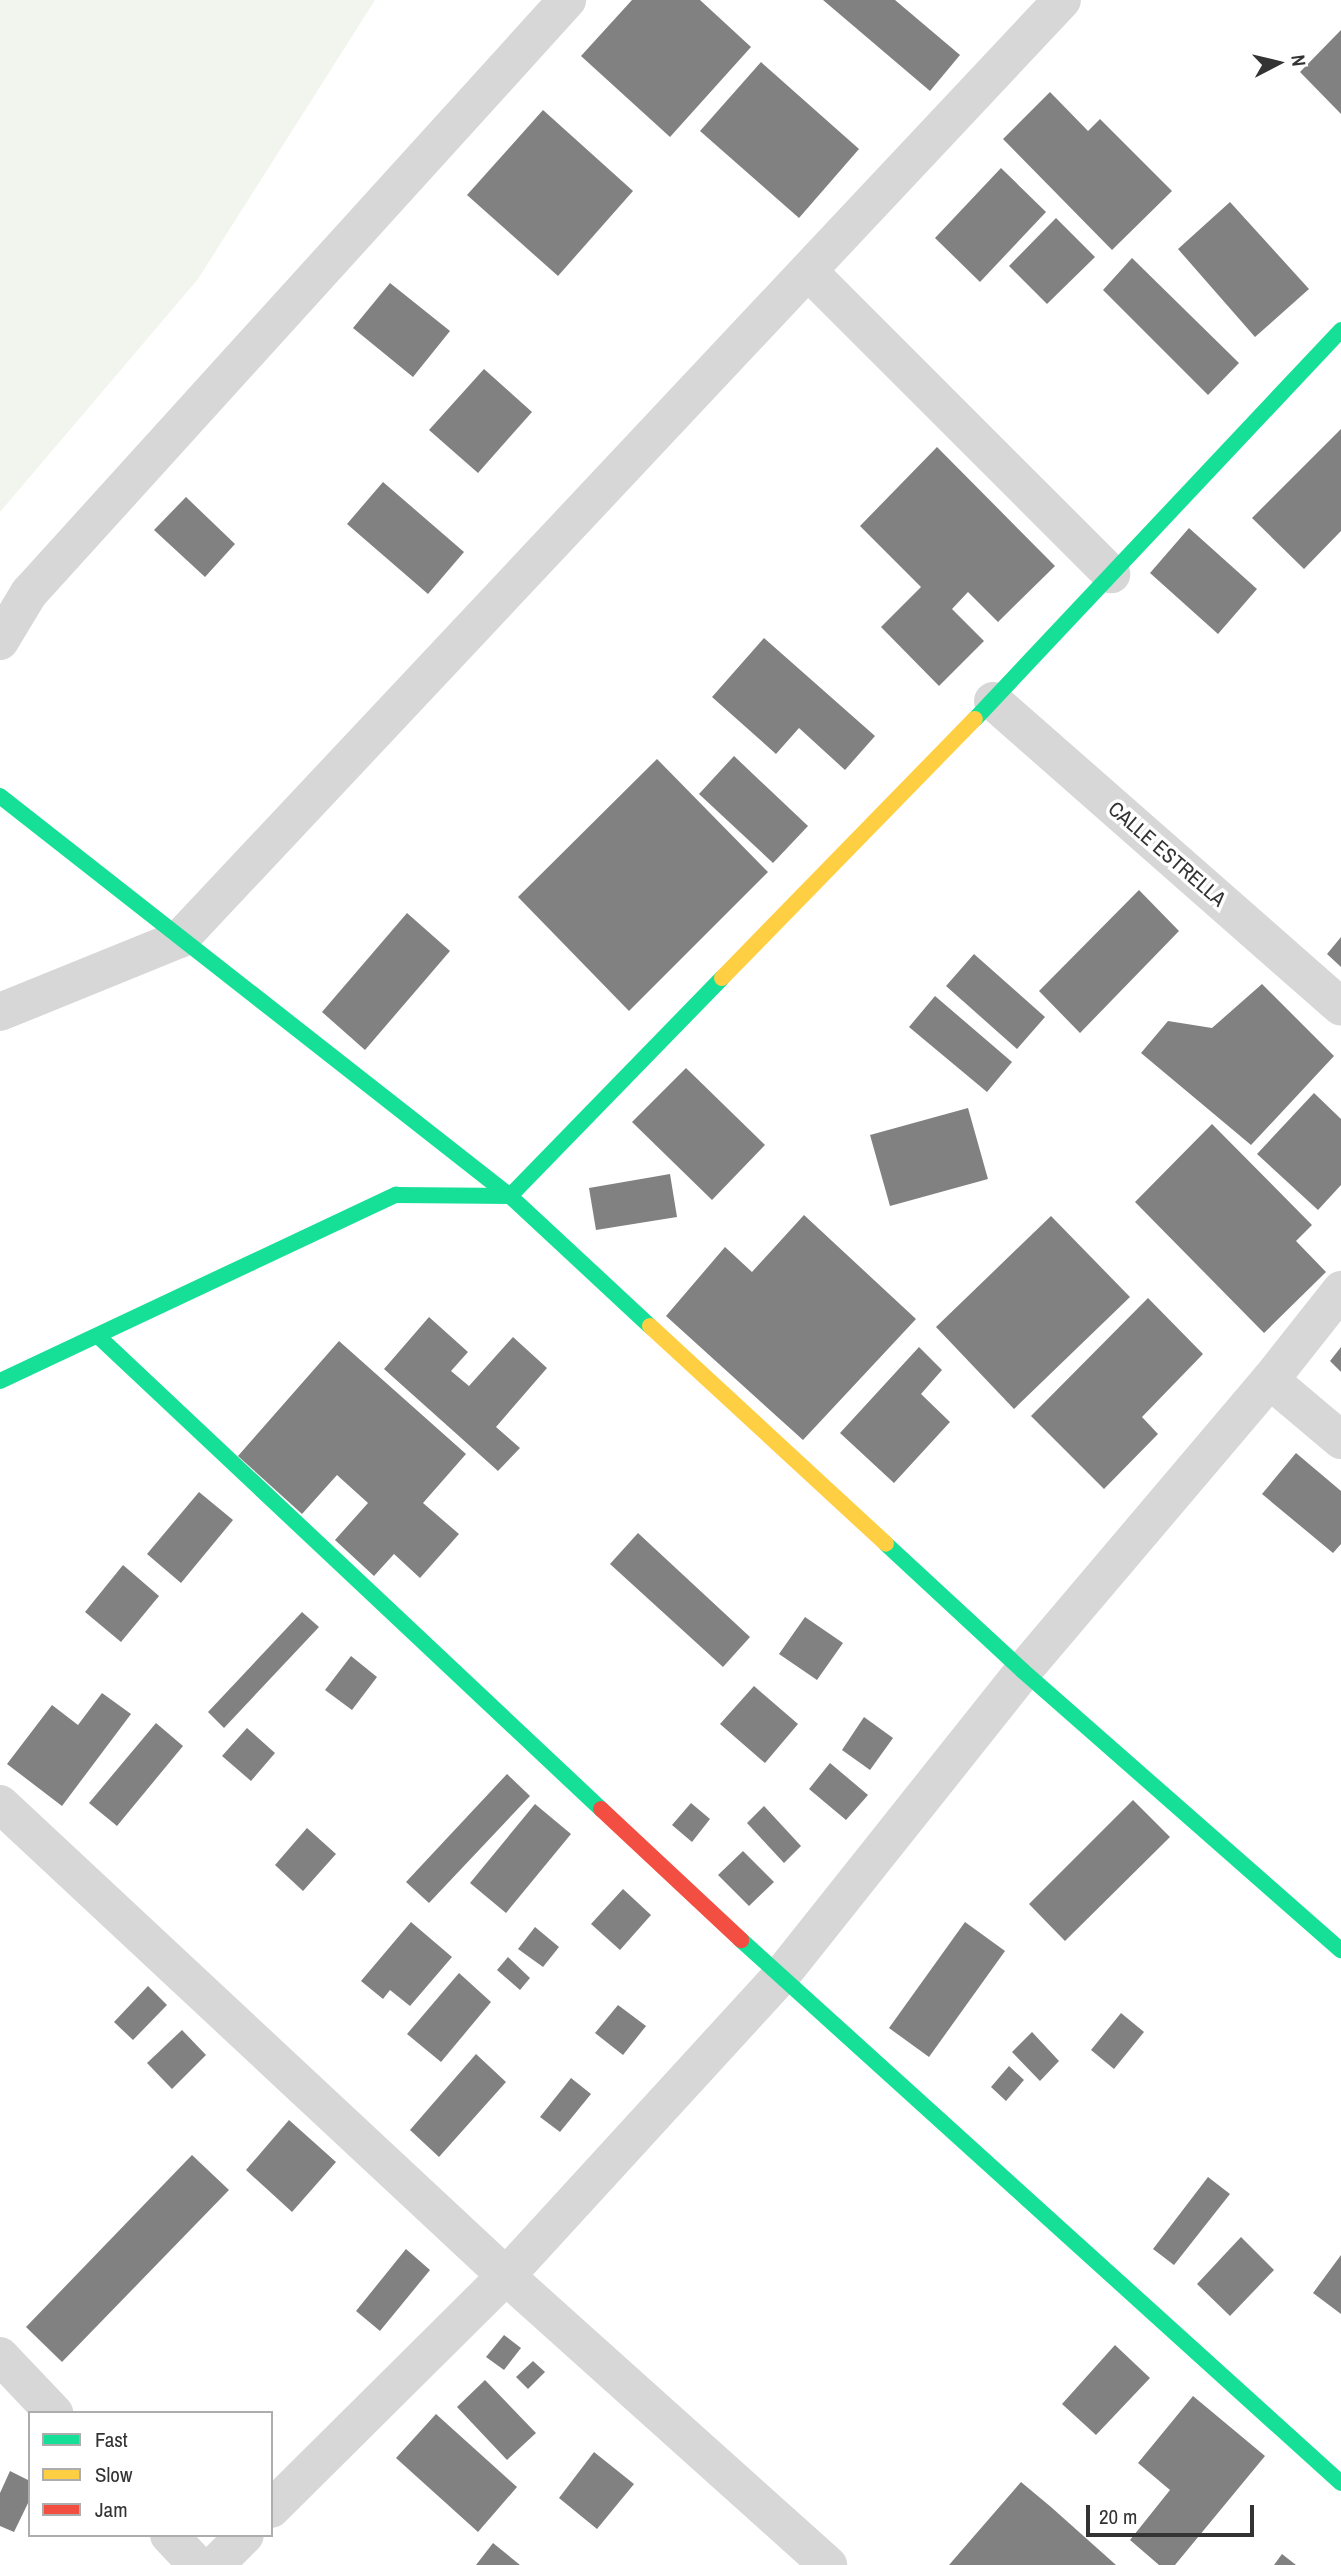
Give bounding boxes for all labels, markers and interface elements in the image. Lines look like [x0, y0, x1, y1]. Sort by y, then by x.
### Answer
north arrow [1243, 28, 1313, 98]
text: N [1285, 53, 1312, 68]
street label: CALLE ESTRELLA [1103, 796, 1231, 912]
legend [28, 2411, 273, 2537]
text: Fast [95, 2425, 128, 2454]
text: Slow [95, 2460, 132, 2489]
scale bar [1089, 2492, 1257, 2536]
text: Jam [95, 2495, 128, 2524]
text: 20 m [1099, 2502, 1137, 2531]

